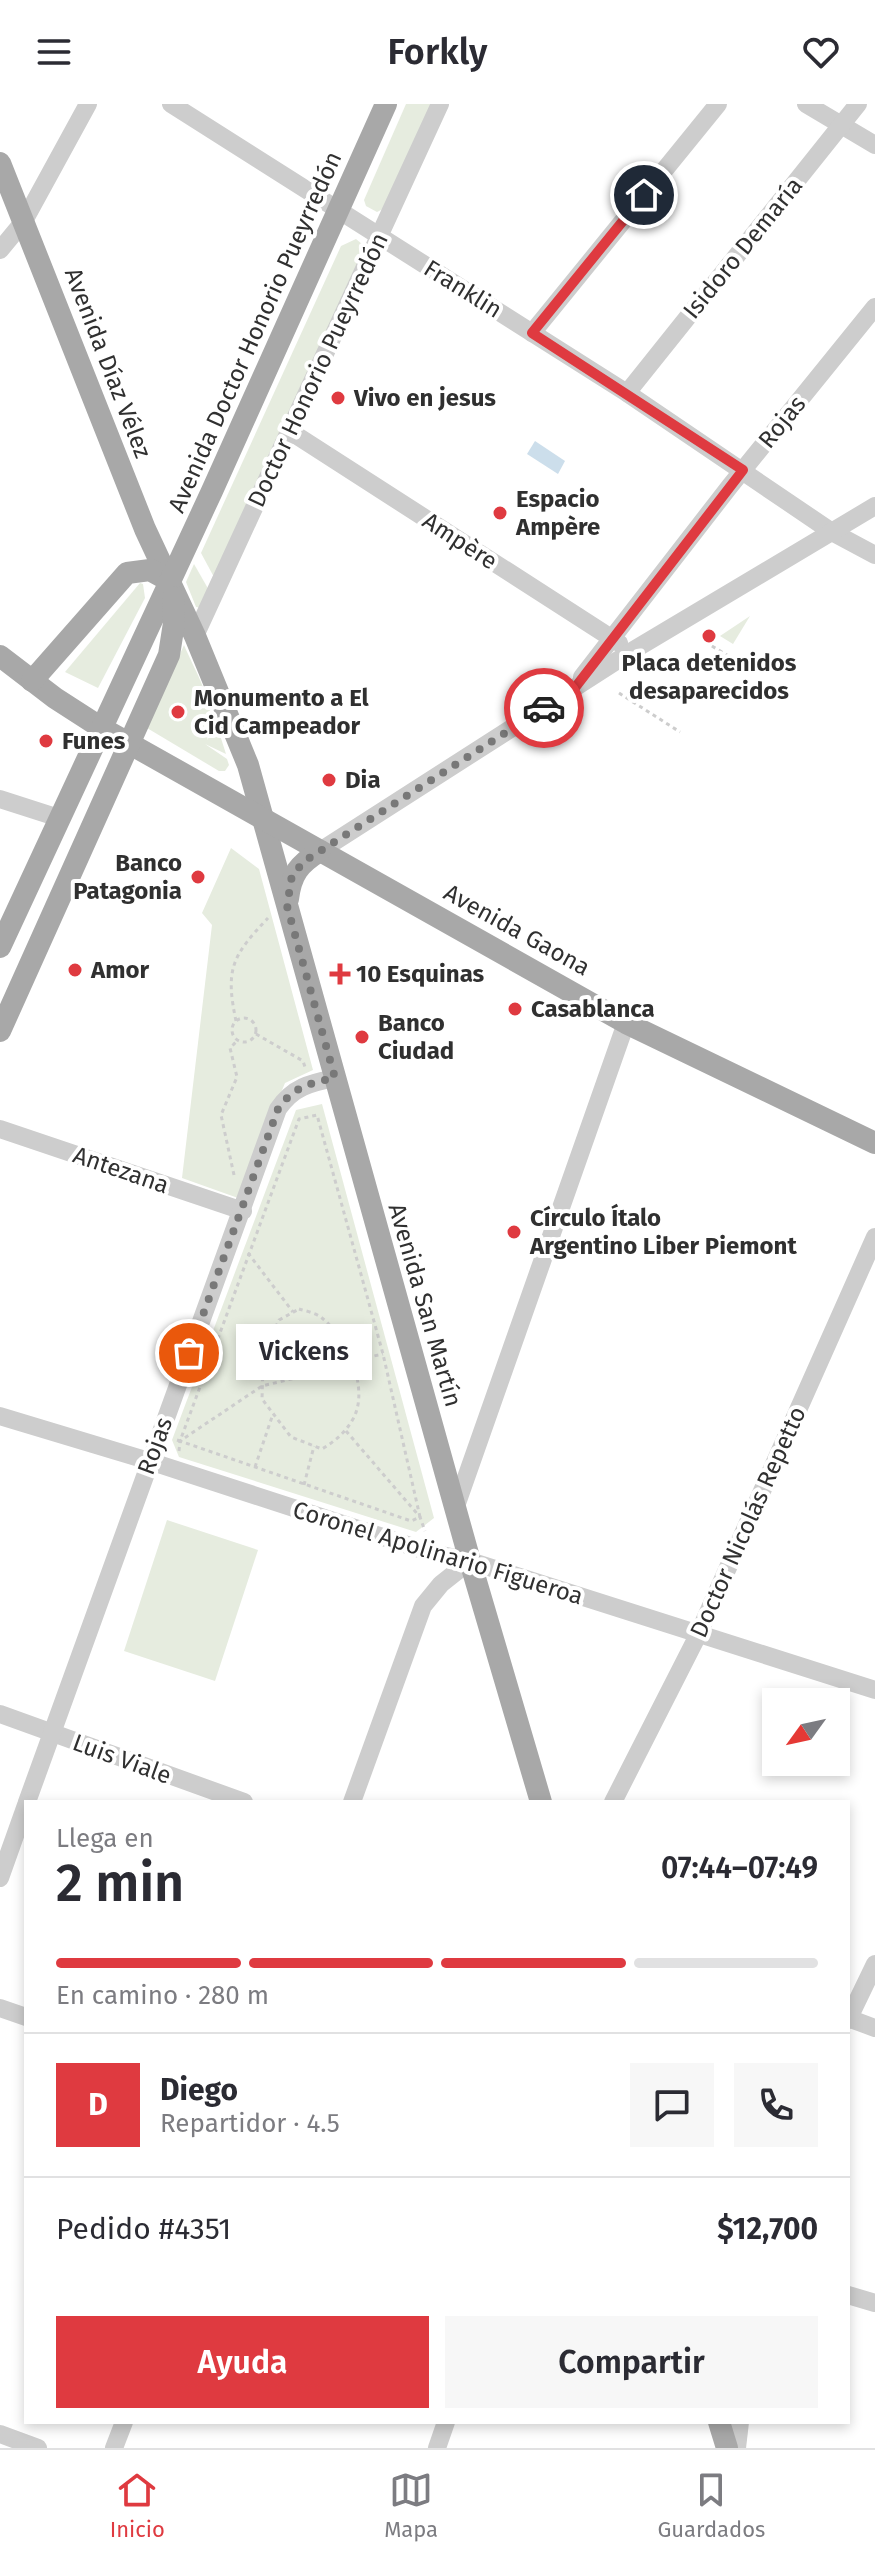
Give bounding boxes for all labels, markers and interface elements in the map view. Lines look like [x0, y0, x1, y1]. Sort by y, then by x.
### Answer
icon: menu [32, 30, 76, 74]
text: Forkly [388, 30, 487, 74]
icon: heart [799, 30, 843, 74]
street label: Avenida Doctor Honorio Pueyrredón [162, 147, 348, 517]
pin [610, 161, 678, 229]
street label: Isidoro Demaría [677, 172, 809, 324]
icon: home [622, 173, 666, 217]
street label: Doctor Honorio Pueyrredón [242, 228, 394, 512]
street label: Franklin [419, 254, 507, 324]
street label: Avenida Díaz Vélez [59, 264, 157, 462]
place label: Vivo en jesus [353, 384, 496, 412]
marker: Vivo en jesus [329, 389, 347, 407]
street label: Rojas [753, 390, 811, 454]
place label: Espacio Ampère [515, 485, 600, 541]
marker: Espacio Ampère [491, 504, 509, 522]
street label: Ampère [417, 507, 503, 575]
marker: Placa detenidos desaparecidos [700, 627, 718, 645]
place label: Placa detenidos desaparecidos [622, 649, 797, 705]
courier [504, 668, 584, 748]
place label: Monumento a El Cid Campeador [194, 684, 370, 740]
icon: car [522, 686, 566, 730]
marker: Monumento a El Cid Campeador [169, 703, 187, 721]
place label: Funes [62, 727, 126, 755]
marker: Funes [37, 732, 55, 750]
place label: Dia [345, 766, 381, 794]
marker: Dia [320, 771, 338, 789]
place label: Banco Patagonia [73, 849, 182, 905]
marker: Banco Patagonia [189, 868, 207, 886]
street label: Avenida Gaona [439, 878, 595, 982]
place label: Amor [90, 956, 149, 984]
place label: 10 Esquinas [356, 960, 485, 988]
marker: Amor [66, 961, 84, 979]
marker: 10 Esquinas [331, 965, 349, 983]
place label: Casablanca [531, 995, 655, 1023]
marker: Casablanca [506, 1000, 524, 1018]
place label: Banco Ciudad [378, 1009, 454, 1065]
marker: Banco Ciudad [353, 1028, 371, 1046]
street label: Antezana [69, 1141, 173, 1199]
street label: Avenida San Martín [383, 1200, 467, 1410]
place label: Círculo Ítalo Argentino Liber Piemont [529, 1203, 797, 1260]
marker: Círculo Ítalo Argentino Liber Piemont [505, 1223, 523, 1241]
pin [155, 1319, 223, 1387]
callout: Vickens [237, 1325, 373, 1381]
icon: bag [167, 1331, 211, 1375]
text: Vickens [259, 1336, 349, 1367]
street label: Doctor Nicolás Repetto [684, 1402, 812, 1642]
street label: Rojas [132, 1414, 178, 1478]
street label: Coronel Apolinario Figueroa [290, 1495, 586, 1611]
north arrow [762, 1688, 850, 1776]
map controls [762, 1688, 850, 1776]
street label: Luis Viale [69, 1728, 175, 1790]
text: Llega en [56, 1823, 154, 1854]
text: 07:44–07:49 [661, 1850, 818, 1886]
text: 2 min [56, 1852, 184, 1915]
text: En camino · 280 m [56, 1980, 269, 2011]
button: chat [630, 2063, 714, 2147]
button: phone [734, 2063, 818, 2147]
text: Diego [160, 2072, 238, 2108]
text: D [88, 2087, 108, 2123]
text: Repartidor · 4.5 [160, 2108, 340, 2139]
text: Pedido #4351 [56, 2211, 231, 2247]
text: $12,700 [717, 2211, 818, 2247]
button: Ayuda [56, 2316, 429, 2408]
button: Compartir [445, 2316, 818, 2408]
tab: Inicio [110, 2468, 165, 2543]
tab: Mapa [384, 2468, 438, 2543]
tab: Guardados [657, 2468, 765, 2543]

